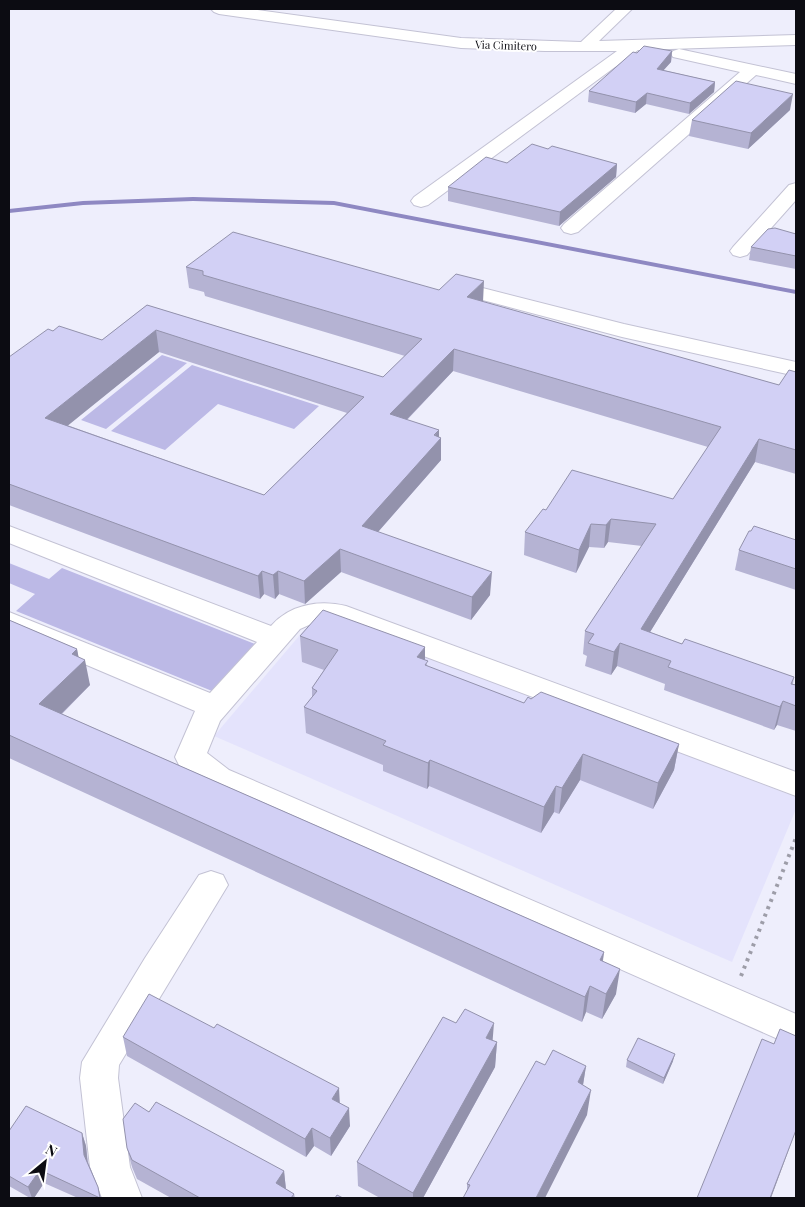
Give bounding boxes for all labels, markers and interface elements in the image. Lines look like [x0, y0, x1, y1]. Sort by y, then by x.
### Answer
street label: Via Cimitero [474, 36, 537, 54]
north arrow [20, 1137, 70, 1187]
text: N [43, 1139, 61, 1161]

